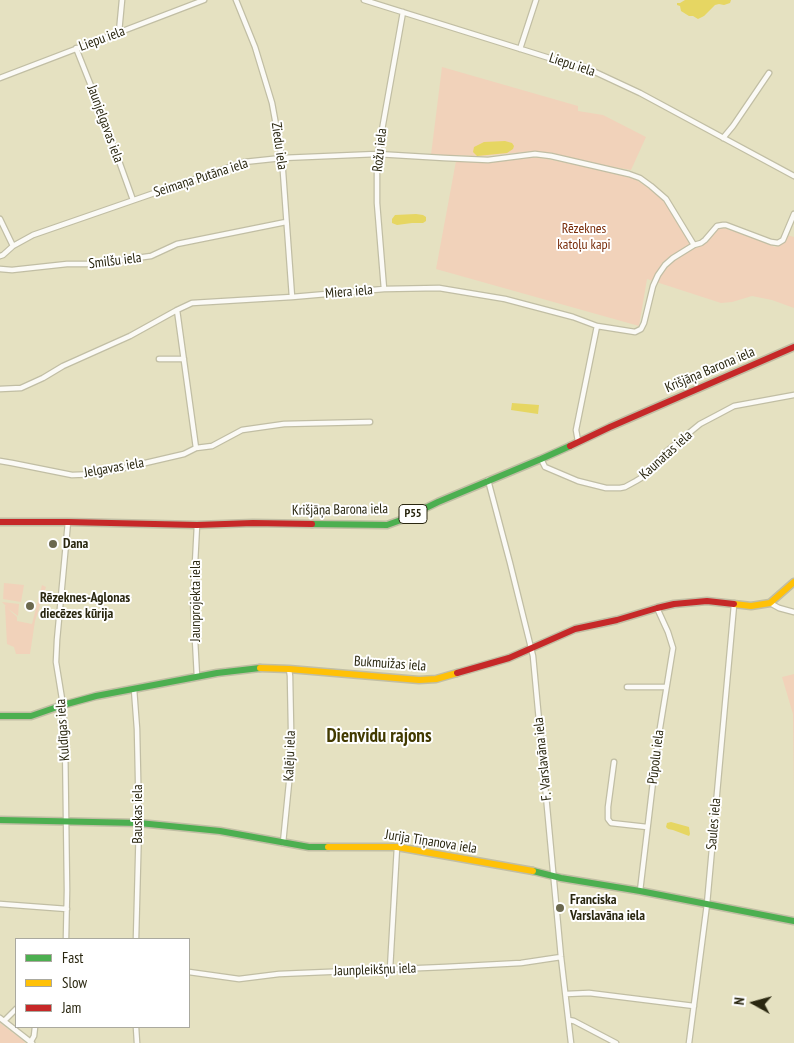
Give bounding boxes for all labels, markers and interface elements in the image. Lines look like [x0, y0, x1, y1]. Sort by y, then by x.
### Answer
street label: Liepu iela [77, 23, 127, 55]
street label: Liepu iela [547, 50, 597, 80]
street label: Jaunjelgavas iela [83, 83, 127, 165]
street label: Ziedu iela [267, 121, 291, 171]
street label: Rožu iela [369, 127, 391, 173]
street label: Seimaņa Putāna iela [152, 155, 250, 201]
park label: Rēzeknes katoļu kapi [557, 221, 611, 253]
street label: Smilšu iela [88, 249, 142, 273]
street label: Miera iela [324, 282, 374, 302]
street label: Krišjāņa Barona iela [663, 344, 757, 396]
street label: Kaunatas iela [636, 427, 696, 483]
street label: Jelgavas iela [83, 454, 145, 482]
street label: Krišjāņa Barona iela [292, 501, 388, 519]
road number: P55 [399, 504, 427, 524]
place label: Dana [63, 536, 88, 552]
marker: Dana [47, 538, 59, 550]
street label: Jaunprojekta iela [188, 560, 204, 642]
place label: Rēzeknes-Aglonas diecēzes kūrija [40, 590, 130, 622]
marker: Rēzeknes-Aglonas diecēzes kūrija [24, 600, 36, 612]
street label: Bukmuižas iela [353, 653, 427, 675]
street label: Kuldīgas iela [52, 698, 74, 762]
street label: F. Varslavāna iela [530, 717, 556, 801]
district label: Dienvidu rajons [326, 726, 432, 748]
street label: Pūpolu iela [644, 729, 668, 785]
street label: Kalēju iela [281, 730, 299, 782]
street label: Bauskas iela [130, 784, 146, 844]
street label: Saules iela [703, 797, 725, 851]
street label: Jurija Tiņanova iela [384, 826, 478, 858]
place label: Franciska Varslavāna iela [570, 892, 645, 924]
marker: Franciska Varslavāna iela [554, 902, 566, 914]
legend [15, 938, 190, 1028]
text: Fast [62, 948, 83, 967]
street label: Jaunpleikšņu iela [334, 960, 416, 980]
text: Slow [62, 973, 87, 992]
north arrow [729, 978, 779, 1028]
text: N [730, 996, 749, 1006]
text: Jam [62, 998, 81, 1017]

